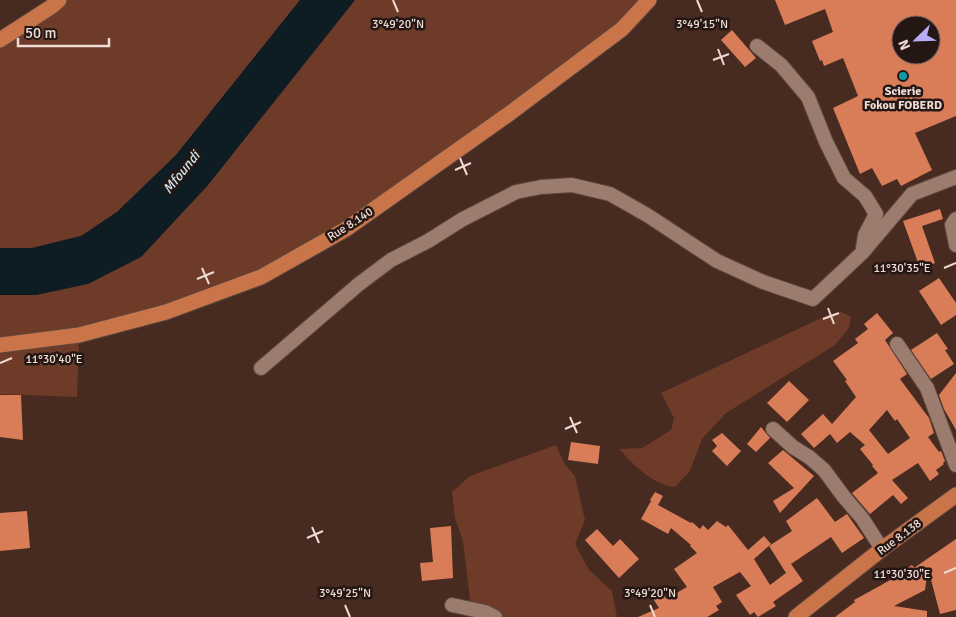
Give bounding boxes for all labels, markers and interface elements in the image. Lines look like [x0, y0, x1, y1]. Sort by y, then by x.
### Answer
scale bar [18, 15, 109, 47]
north arrow [891, 15, 941, 65]
text: 3°49'20"N [372, 17, 424, 32]
text: 3°49'15"N [676, 17, 728, 32]
text: 50 m [25, 24, 56, 42]
text: N [895, 37, 914, 53]
marker: Scierie Fokou FOBERD [897, 70, 909, 82]
place label: Scierie Fokou FOBERD [864, 84, 942, 113]
water label: Mfoundi [159, 147, 204, 197]
street label: Rue 8.140 [325, 204, 376, 245]
text: 11°30'35"E [873, 261, 931, 276]
text: 11°30'40"E [25, 352, 83, 367]
street label: Rue 8.138 [874, 516, 924, 559]
text: 11°30'30"E [873, 567, 931, 582]
text: 3°49'25"N [319, 586, 371, 601]
text: 3°49'20"N [624, 586, 676, 601]

